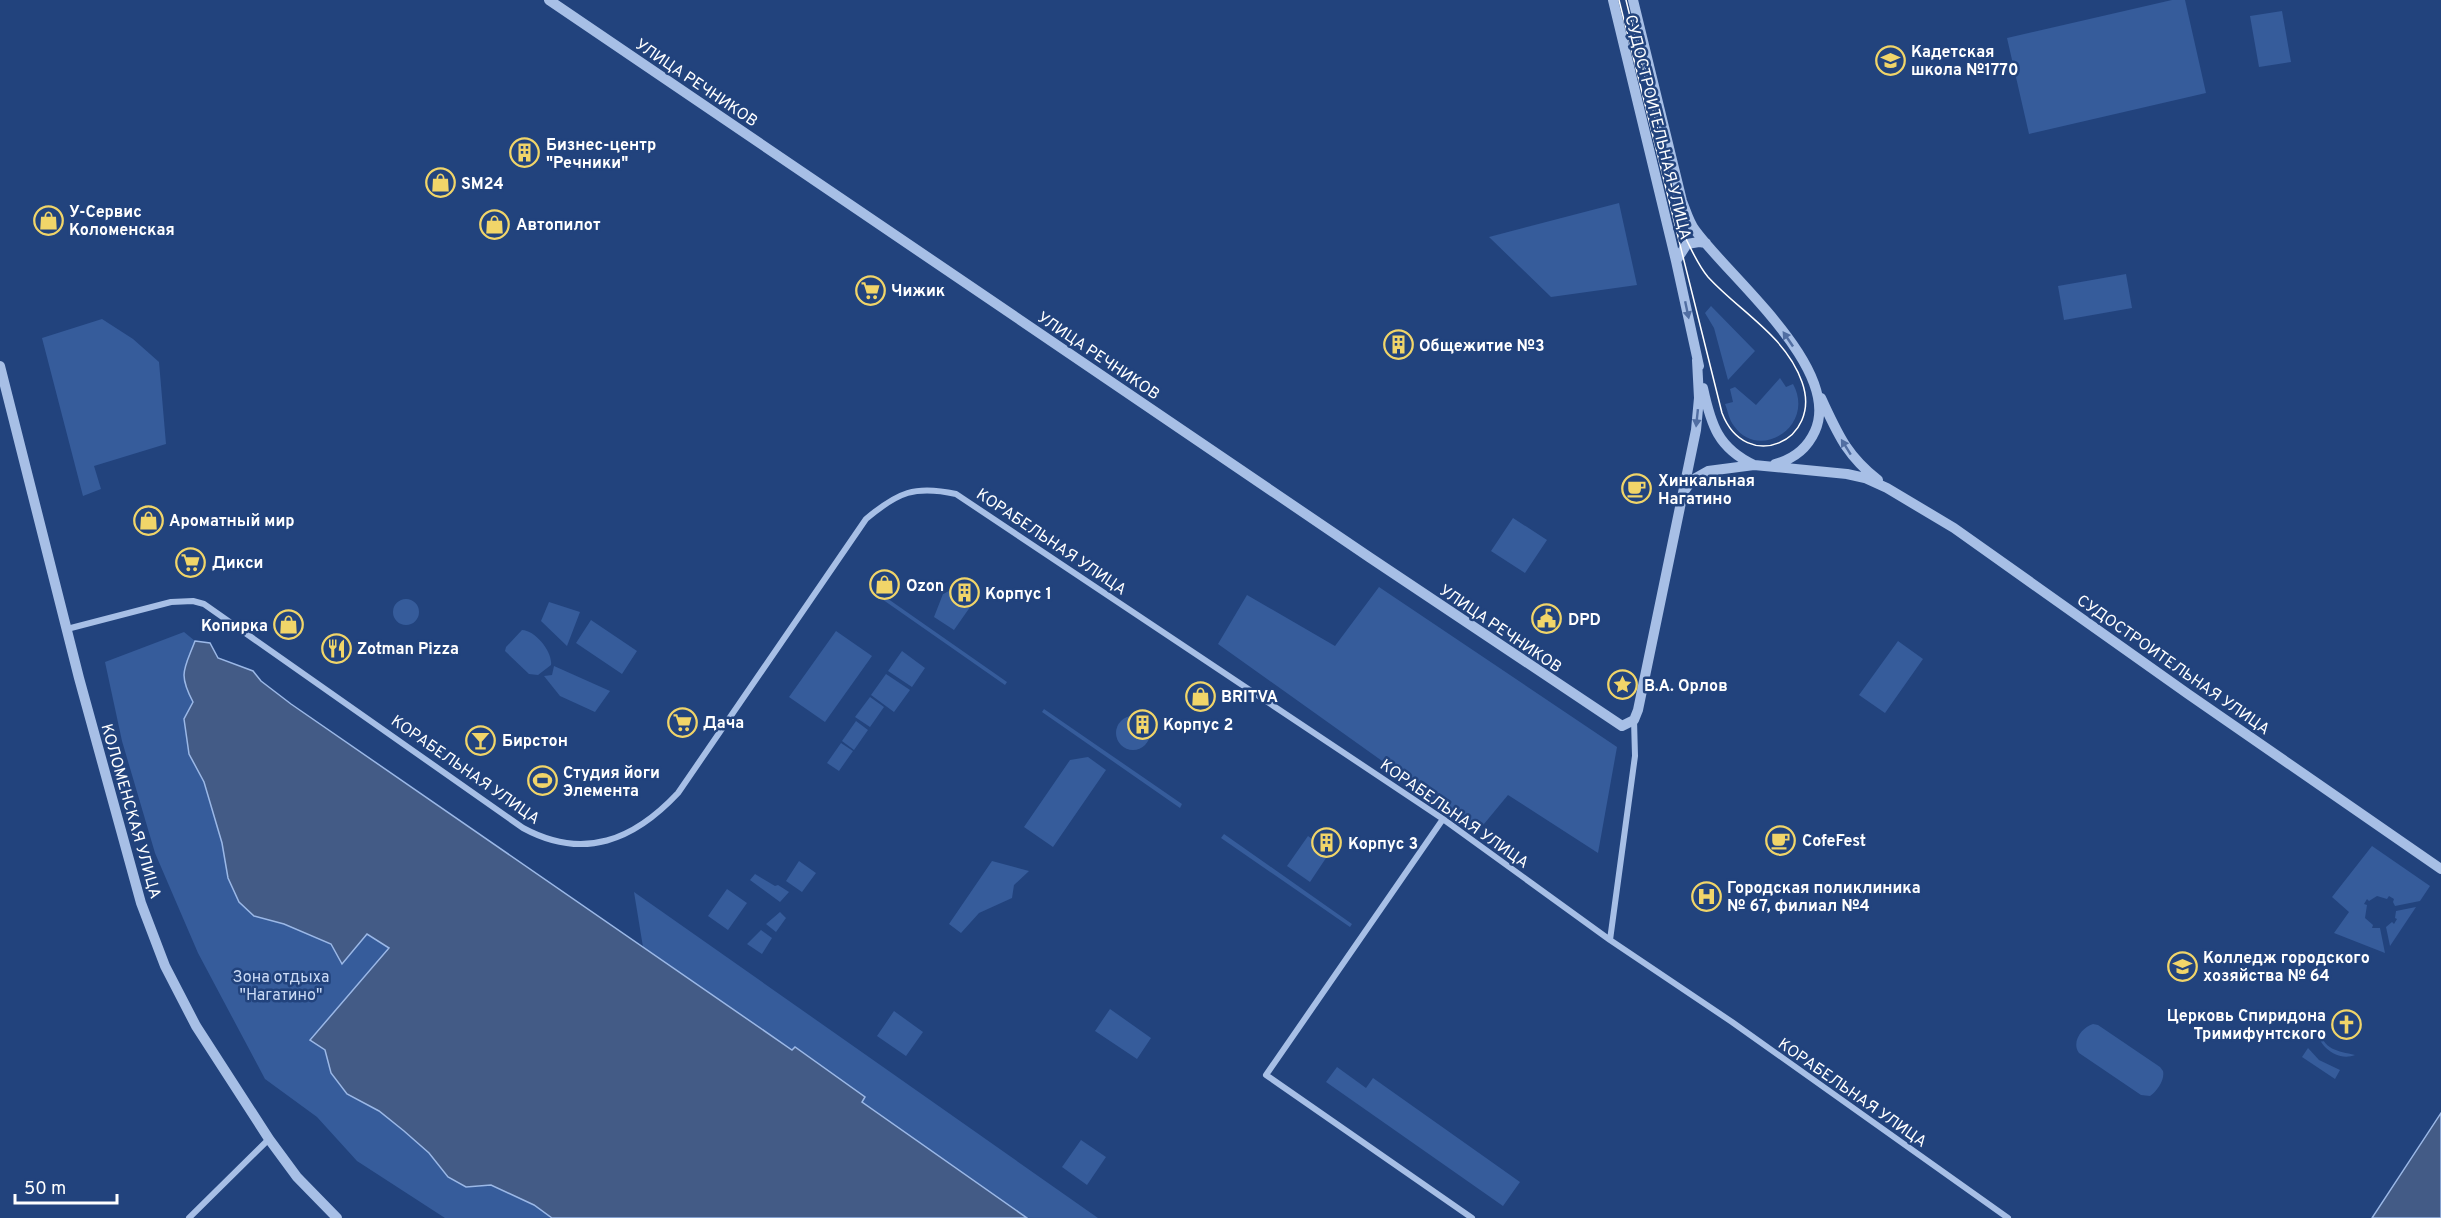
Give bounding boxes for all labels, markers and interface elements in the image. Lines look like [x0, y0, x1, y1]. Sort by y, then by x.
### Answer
street label: СУДОСТРОИТЕЛЬНАЯ УЛИЦА [1619, 13, 1695, 242]
street label: УЛИЦА РЕЧНИКОВ [631, 35, 761, 132]
place label: Кадетская школа №1770 [1911, 43, 2018, 81]
school or university icon: Кадетская школа №1770 [1874, 44, 1906, 76]
place label: Бизнес-центр "Речники" [546, 136, 656, 174]
building icon: Бизнес-центр "Речники" [509, 137, 541, 169]
shop icon: SM24 [424, 167, 456, 199]
place label: SM24 [461, 175, 504, 195]
place label: У-Сервис Коломенская [69, 203, 175, 241]
shop icon: У-Сервис Коломенская [32, 204, 64, 236]
shop icon: Автопилот [479, 208, 511, 240]
place label: Автопилот [516, 216, 601, 236]
supermarket icon: Чижик [854, 274, 886, 306]
place label: Чижик [891, 282, 945, 302]
one-way arrow [1682, 301, 1692, 320]
street label: УЛИЦА РЕЧНИКОВ [1033, 308, 1163, 405]
building icon: Общежитие №3 [1382, 329, 1414, 361]
one-way arrow [1782, 332, 1794, 348]
place label: Общежитие №3 [1419, 337, 1545, 357]
one-way arrow [1692, 408, 1702, 427]
one-way arrow [1840, 439, 1851, 455]
place label: Хинкальная Нагатино [1658, 472, 1755, 510]
cafe icon: Хинкальная Нагатино [1621, 473, 1653, 505]
street label: КОРАБЕЛЬНАЯ УЛИЦА [972, 485, 1130, 601]
shop icon: Ароматный мир [132, 504, 164, 536]
place label: Ароматный мир [169, 512, 295, 532]
supermarket icon: Дикси [175, 546, 207, 578]
place label: Дикси [212, 554, 263, 574]
shop icon: Ozon [869, 569, 901, 601]
place label: Ozon [906, 577, 944, 597]
building icon: Корпус 1 [948, 577, 980, 609]
street label: УЛИЦА РЕЧНИКОВ [1435, 581, 1565, 678]
place label: Корпус 1 [985, 585, 1052, 605]
street label: СУДОСТРОИТЕЛЬНАЯ УЛИЦА [2072, 591, 2273, 740]
public building icon: DPD [1531, 603, 1563, 635]
shop icon: Копирка [273, 609, 305, 641]
place label: DPD [1568, 611, 1601, 631]
place label: Копирка [201, 617, 268, 637]
restaurant icon: Zotman Pizza [320, 632, 352, 664]
place label: Zotman Pizza [357, 640, 459, 660]
place icon: В.А. Орлов [1607, 669, 1639, 701]
place label: В.А. Орлов [1644, 677, 1728, 697]
shop icon: BRITVA [1184, 680, 1216, 712]
place label: BRITVA [1221, 688, 1278, 708]
supermarket icon: Дача [666, 706, 698, 738]
building icon: Корпус 2 [1126, 708, 1158, 740]
street label: КОРАБЕЛЬНАЯ УЛИЦА [387, 712, 543, 830]
place label: Дача [703, 714, 744, 734]
place label: Корпус 2 [1163, 716, 1233, 736]
street label: КОЛОМЕНСКАЯ УЛИЦА [95, 722, 165, 902]
bar icon: Бирстон [465, 724, 497, 756]
place label: Бирстон [502, 732, 568, 752]
street label: КОРАБЕЛЬНАЯ УЛИЦА [1376, 756, 1532, 874]
place label: Студия йоги Элемента [563, 764, 660, 802]
sports icon: Студия йоги Элемента [526, 765, 558, 797]
cafe icon: CofeFest [1765, 824, 1797, 856]
building icon: Корпус 3 [1311, 827, 1343, 859]
place label: CofeFest [1802, 832, 1866, 852]
place label: Корпус 3 [1348, 835, 1418, 855]
place label: Городская поликлиника № 67, филиал №4 [1727, 879, 1921, 917]
hospital icon: Городская поликлиника № 67, филиал №4 [1690, 880, 1722, 912]
place label: Колледж городского хозяйства № 64 [2203, 949, 2370, 987]
school or university icon: Колледж городского хозяйства № 64 [2166, 950, 2198, 982]
park label: Зона отдыха "Нагатино" [233, 968, 329, 1006]
place label: Церковь Спиридона Тримифунтского [2167, 1007, 2326, 1045]
church icon: Церковь Спиридона Тримифунтского [2331, 1008, 2363, 1040]
street label: КОРАБЕЛЬНАЯ УЛИЦА [1774, 1035, 1930, 1153]
scale bar [15, 1167, 117, 1205]
text: 50 m [24, 1178, 66, 1201]

